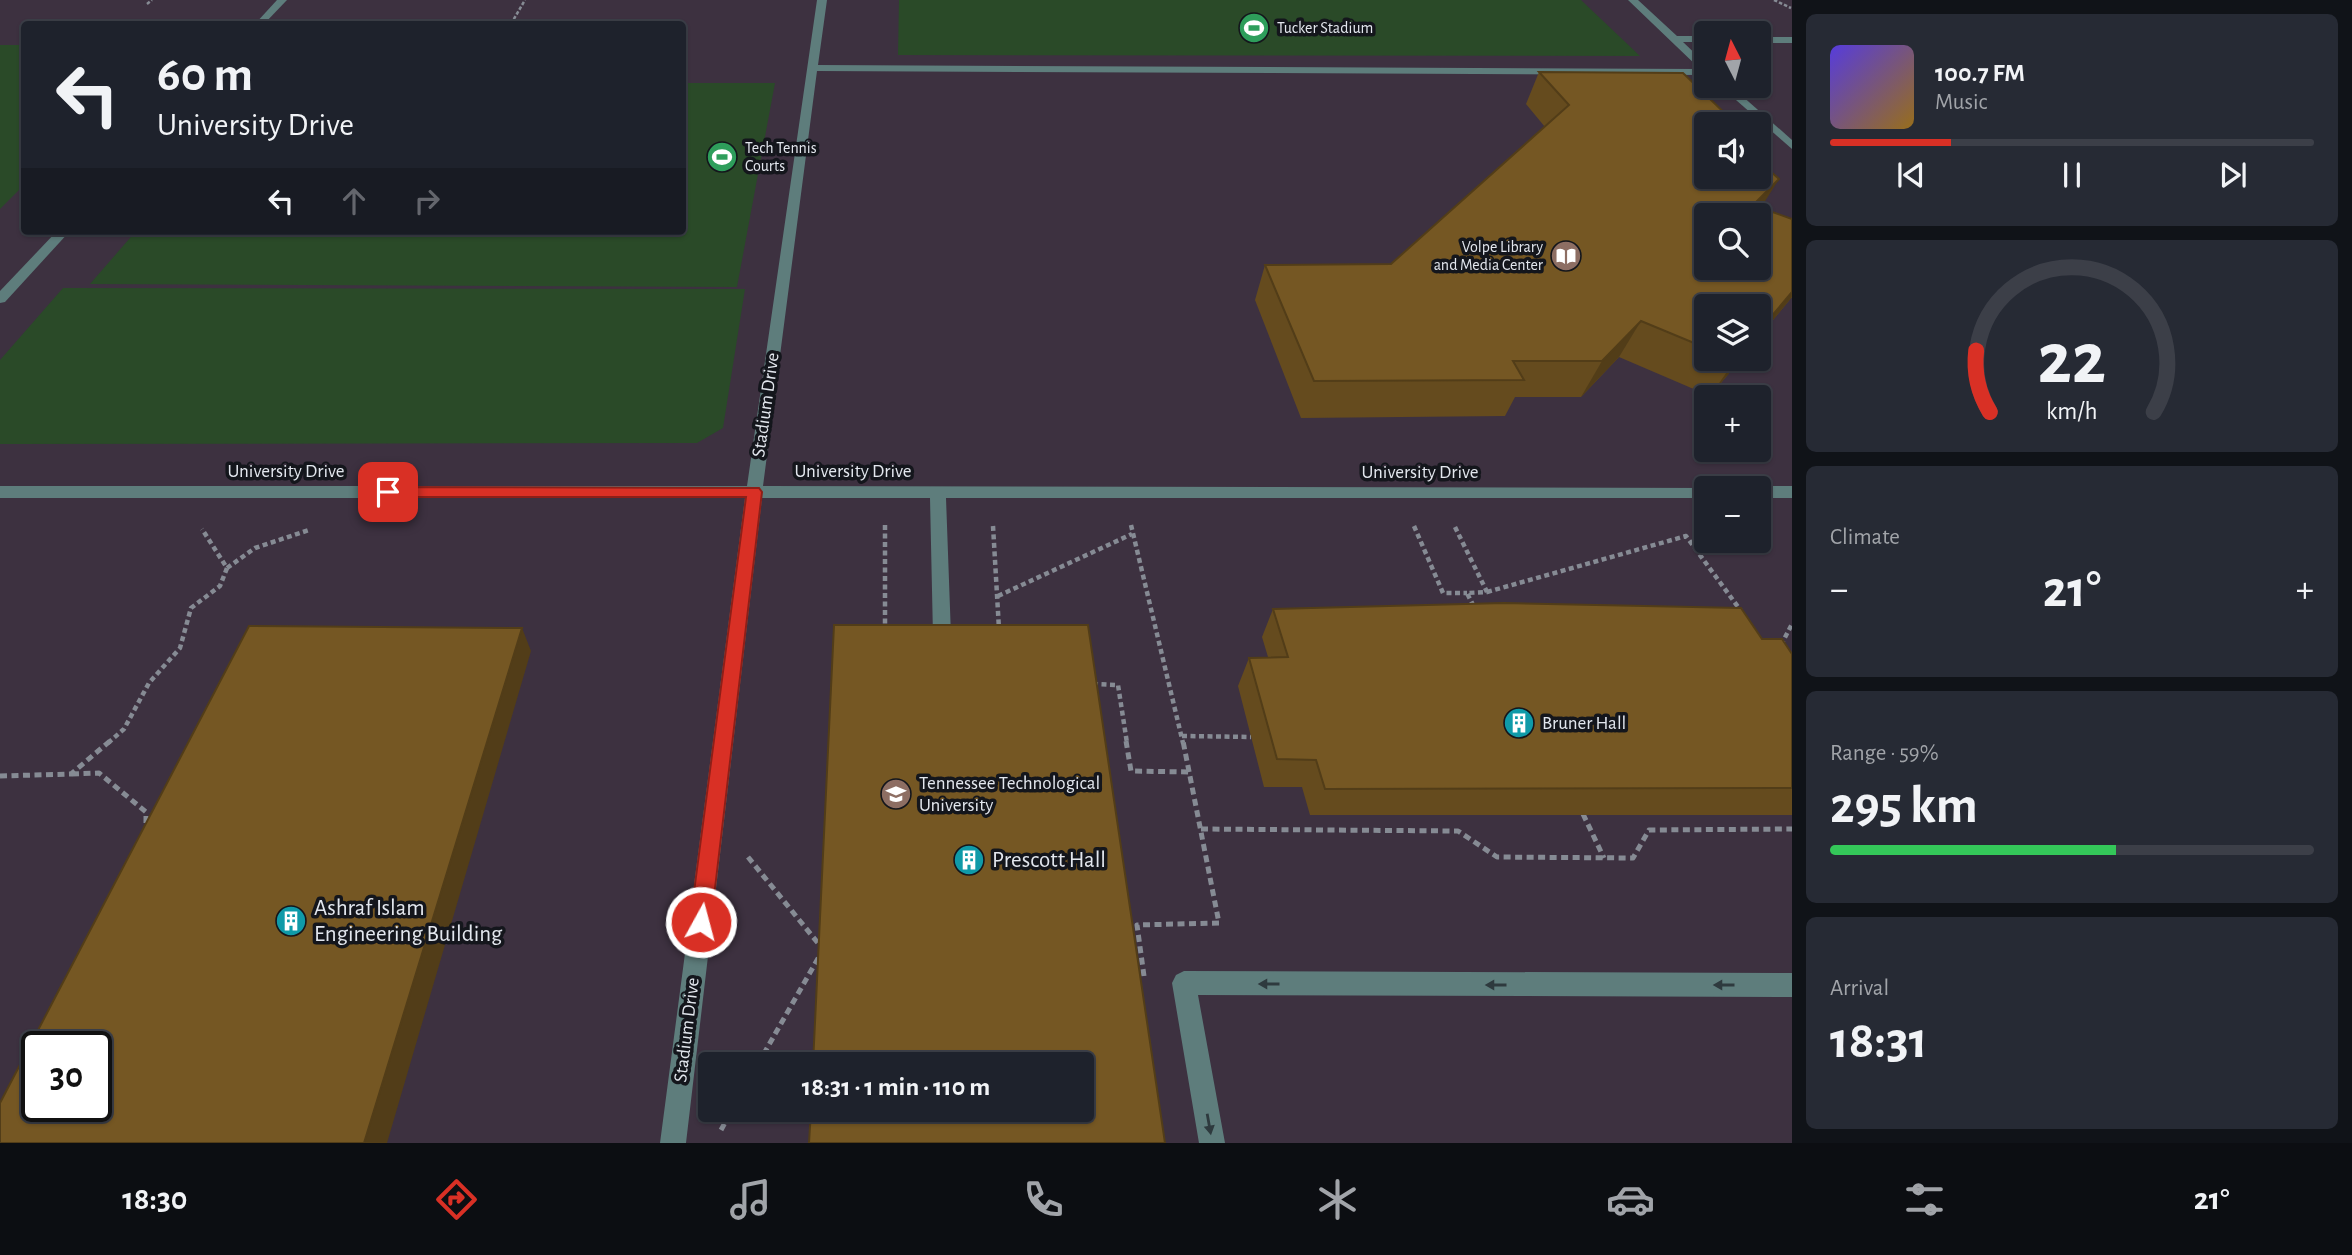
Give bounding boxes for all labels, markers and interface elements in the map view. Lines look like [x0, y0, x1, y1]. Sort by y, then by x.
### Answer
sports icon: Tucker Stadium [1237, 11, 1271, 45]
place label: Tucker Stadium [1277, 20, 1373, 36]
north arrow [1694, 21, 1771, 98]
map controls [1694, 21, 1771, 553]
icon: left [42, 49, 133, 140]
text: 60 m [157, 51, 253, 100]
text: 100.7 FM [1935, 60, 2025, 86]
text: Music [1935, 91, 1987, 114]
text: University Drive [157, 109, 354, 141]
button: sound [1694, 112, 1771, 189]
sports icon: Tech Tennis Courts [705, 140, 739, 174]
place label: Tech Tennis Courts [745, 140, 817, 174]
icon: previous [1892, 156, 1930, 194]
icon: pause [2053, 156, 2091, 194]
icon: next [2214, 156, 2252, 194]
icon: left [262, 182, 300, 220]
icon: ahead [335, 182, 373, 220]
icon: right [408, 182, 446, 220]
button: search [1694, 203, 1771, 280]
place label: Volpe Library and Media Center [1434, 239, 1544, 273]
library icon: Volpe Library and Media Center [1549, 239, 1583, 273]
button: layers [1694, 294, 1771, 371]
text: 22 [2038, 324, 2106, 397]
street label: Stadium Drive [749, 351, 783, 459]
button: + [1694, 385, 1771, 462]
text: km/h [2046, 398, 2098, 423]
street label: University Drive [227, 462, 345, 481]
pin [358, 462, 418, 522]
street label: University Drive [794, 462, 912, 481]
street label: University Drive [1361, 463, 1479, 482]
icon: arrive [369, 473, 407, 511]
button: − [1694, 476, 1771, 553]
text: Climate [1830, 526, 1900, 549]
text: 21° [2043, 564, 2101, 616]
text: − [1830, 571, 1848, 609]
text: + [2296, 571, 2314, 609]
building icon: Bruner Hall [1502, 706, 1536, 740]
place label: Bruner Hall [1542, 714, 1626, 733]
text: Range · 59% [1830, 742, 1939, 765]
place label: Tennessee Technological University [919, 774, 1100, 815]
school or university icon: Tennessee Technological University [879, 777, 913, 811]
text: 295 km [1830, 780, 1978, 832]
building icon: Prescott Hall [952, 843, 986, 877]
place label: Prescott Hall [992, 849, 1106, 872]
position arrow [664, 885, 738, 959]
place label: Ashraf Islam Engineering Building [314, 897, 503, 946]
building icon: Ashraf Islam Engineering Building [274, 904, 308, 938]
street label: Stadium Drive [671, 976, 703, 1084]
text: Arrival [1830, 977, 1889, 1000]
one-way arrow [1258, 978, 1280, 990]
one-way arrow [1485, 979, 1507, 991]
one-way arrow [1713, 979, 1735, 991]
text: 18:31 [1830, 1015, 1927, 1067]
speed limit sign: 30 [21, 1031, 112, 1122]
text: 18:31 · 1 min · 110 m [802, 1074, 990, 1100]
one-way arrow [1204, 1113, 1215, 1135]
icon: directions [432, 1175, 481, 1224]
icon: music [726, 1175, 775, 1224]
icon: phone [1019, 1175, 1068, 1224]
icon: climate [1313, 1175, 1362, 1224]
icon: car [1606, 1175, 1655, 1224]
icon: filters [1900, 1175, 1949, 1224]
text: 18:30 [122, 1183, 187, 1215]
text: 21° [2194, 1183, 2230, 1215]

